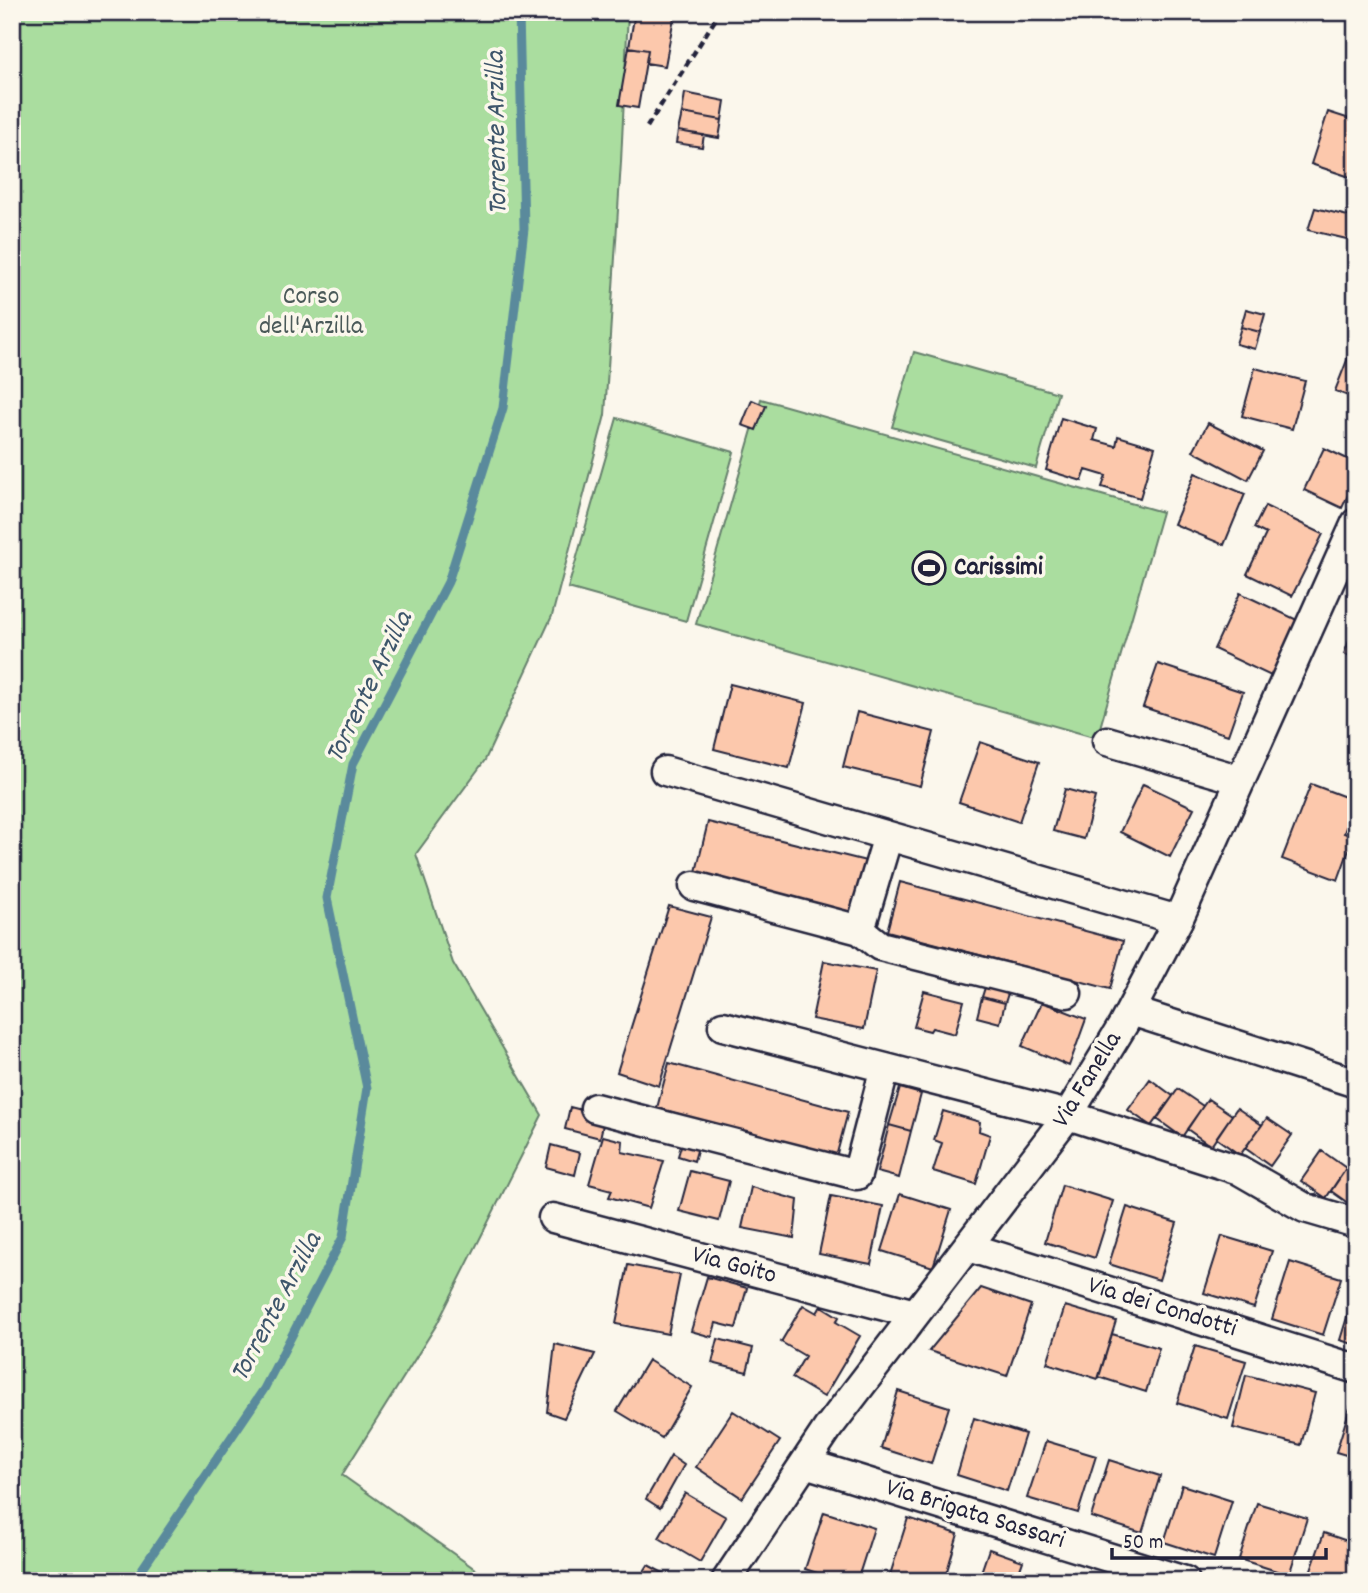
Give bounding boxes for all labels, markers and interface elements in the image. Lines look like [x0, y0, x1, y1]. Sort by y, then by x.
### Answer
water label: Torrente Arzilla [478, 49, 520, 215]
park label: Corso dell'Arzilla [259, 279, 364, 346]
sports icon: Carissimi [910, 549, 948, 587]
place label: Carissimi [954, 550, 1043, 587]
water label: Torrente Arzilla [317, 604, 426, 771]
street label: Via Fanella [1044, 1024, 1133, 1135]
water label: Torrente Arzilla [222, 1225, 335, 1390]
street label: Via Goito [688, 1237, 780, 1295]
street label: Via dei Condotti [1083, 1268, 1241, 1348]
street label: Via Brigata Sassari [881, 1470, 1069, 1560]
scale bar [1112, 1516, 1326, 1560]
text: 50 m [1123, 1529, 1163, 1559]

